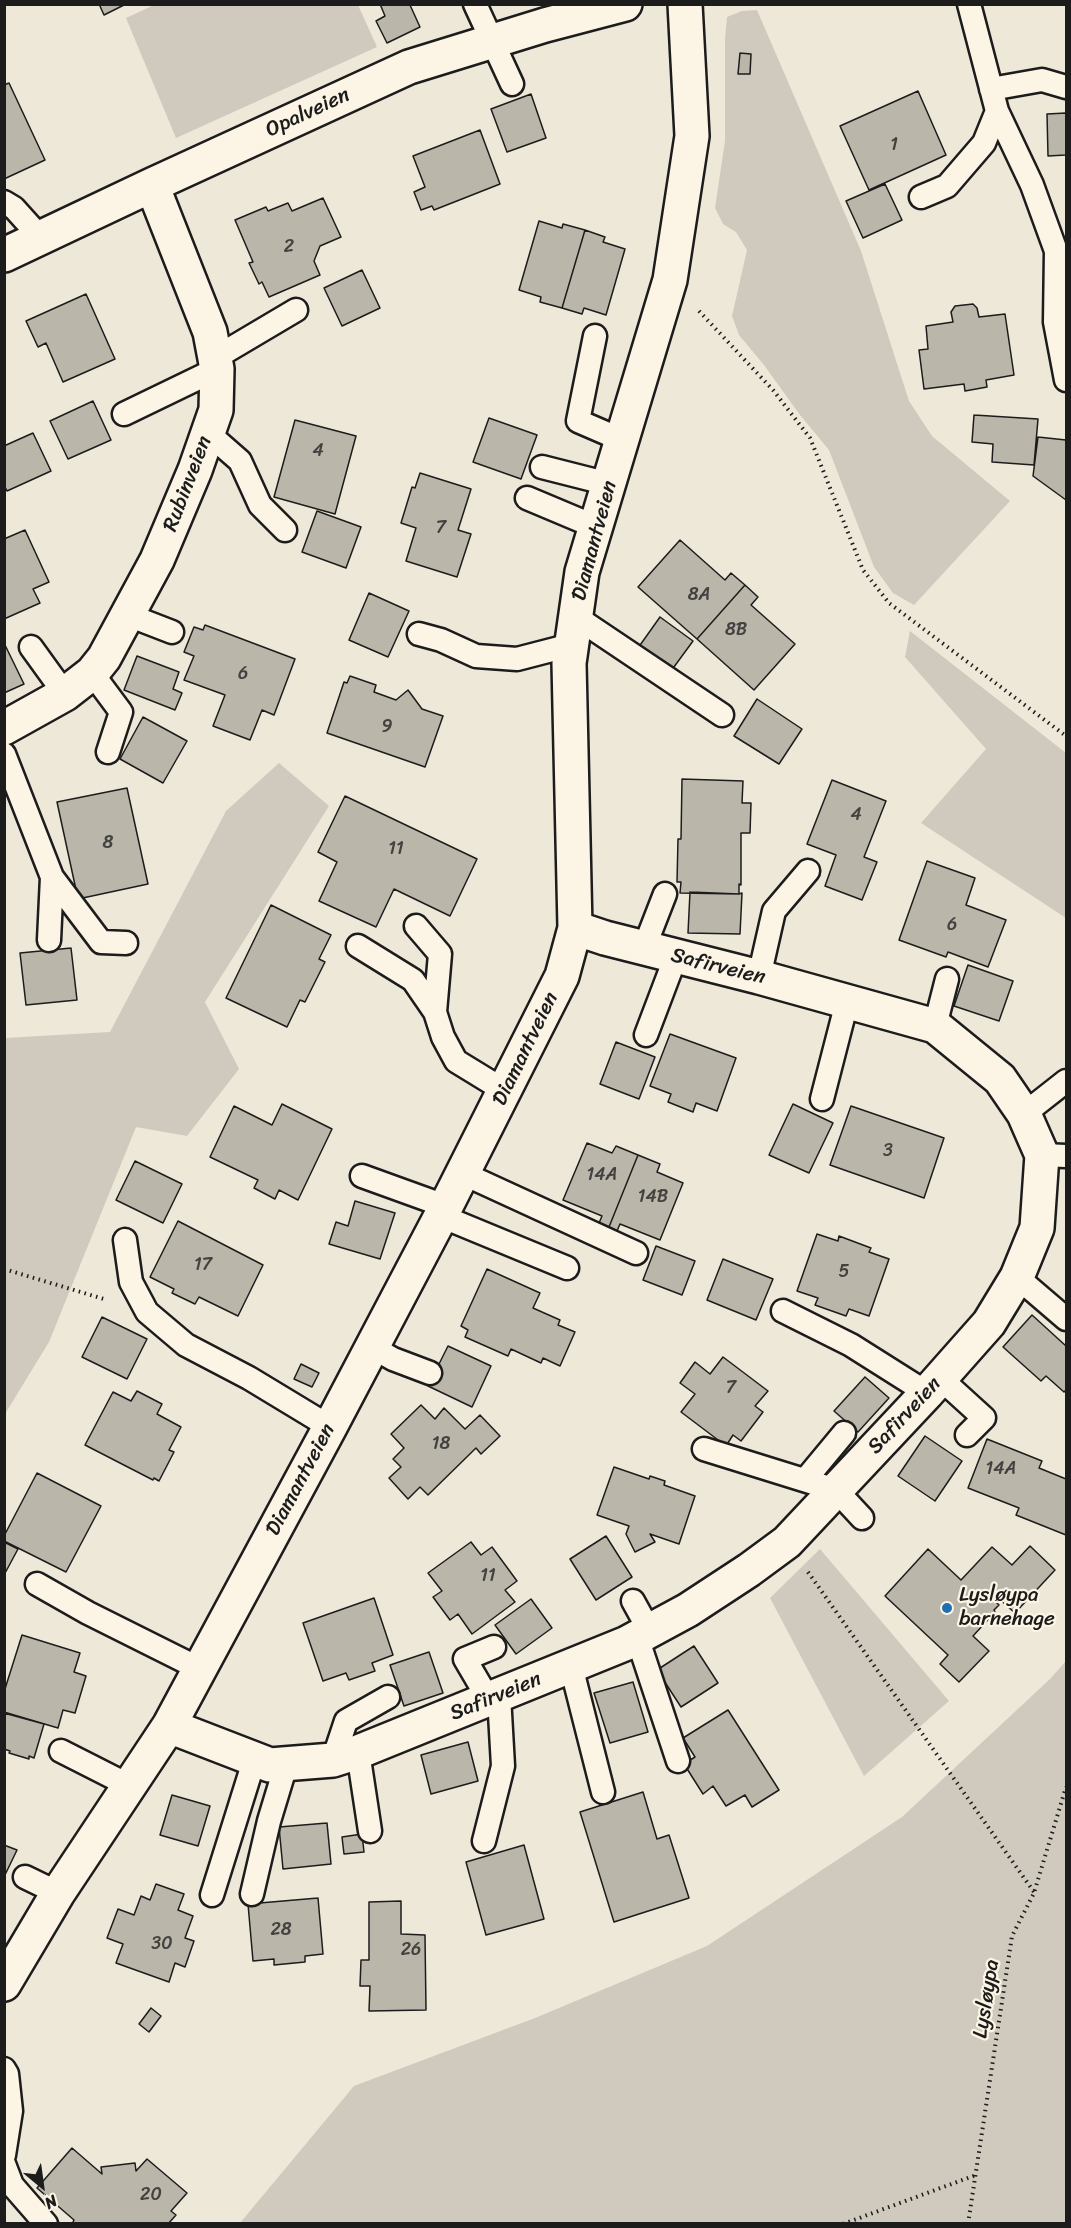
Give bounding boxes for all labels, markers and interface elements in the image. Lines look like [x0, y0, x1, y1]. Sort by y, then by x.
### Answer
street label: Opalveien [262, 83, 354, 143]
house number: 1 [890, 134, 898, 156]
house number: 2 [284, 236, 294, 258]
street label: Rubinveien [158, 433, 218, 535]
house number: 4 [312, 440, 324, 462]
street label: Diamantveien [567, 478, 623, 604]
house number: 7 [436, 517, 446, 539]
house number: 8A [688, 584, 710, 606]
house number: 8B [725, 619, 747, 641]
house number: 6 [238, 663, 248, 685]
house number: 9 [381, 716, 393, 738]
house number: 4 [850, 804, 862, 826]
house number: 8 [103, 832, 113, 854]
house number: 11 [388, 838, 404, 860]
house number: 6 [947, 914, 957, 936]
street label: Safirveien [668, 943, 768, 991]
street label: Diamantveien [488, 988, 564, 1110]
house number: 3 [883, 1140, 893, 1162]
house number: 14A [587, 1164, 617, 1186]
house number: 14B [638, 1186, 668, 1208]
house number: 17 [194, 1254, 212, 1276]
house number: 5 [839, 1261, 849, 1283]
street label: Safirveien [863, 1372, 947, 1460]
house number: 7 [726, 1377, 736, 1399]
street label: Diamantveien [261, 1420, 341, 1540]
house number: 18 [432, 1433, 450, 1455]
house number: 14A [986, 1458, 1016, 1480]
house number: 11 [480, 1565, 496, 1587]
place label: Lysløypa barnehage [959, 1583, 1055, 1633]
marker: Lysløypa barnehage [940, 1601, 954, 1615]
street label: Safirveien [447, 1667, 545, 1727]
house number: 28 [270, 1919, 292, 1941]
house number: 30 [151, 1933, 173, 1955]
house number: 26 [401, 1939, 421, 1961]
street label: Lysløypa [968, 1958, 1006, 2040]
north arrow [12, 2156, 72, 2216]
house number: 20 [140, 2184, 162, 2206]
text: N [39, 2187, 63, 2218]

